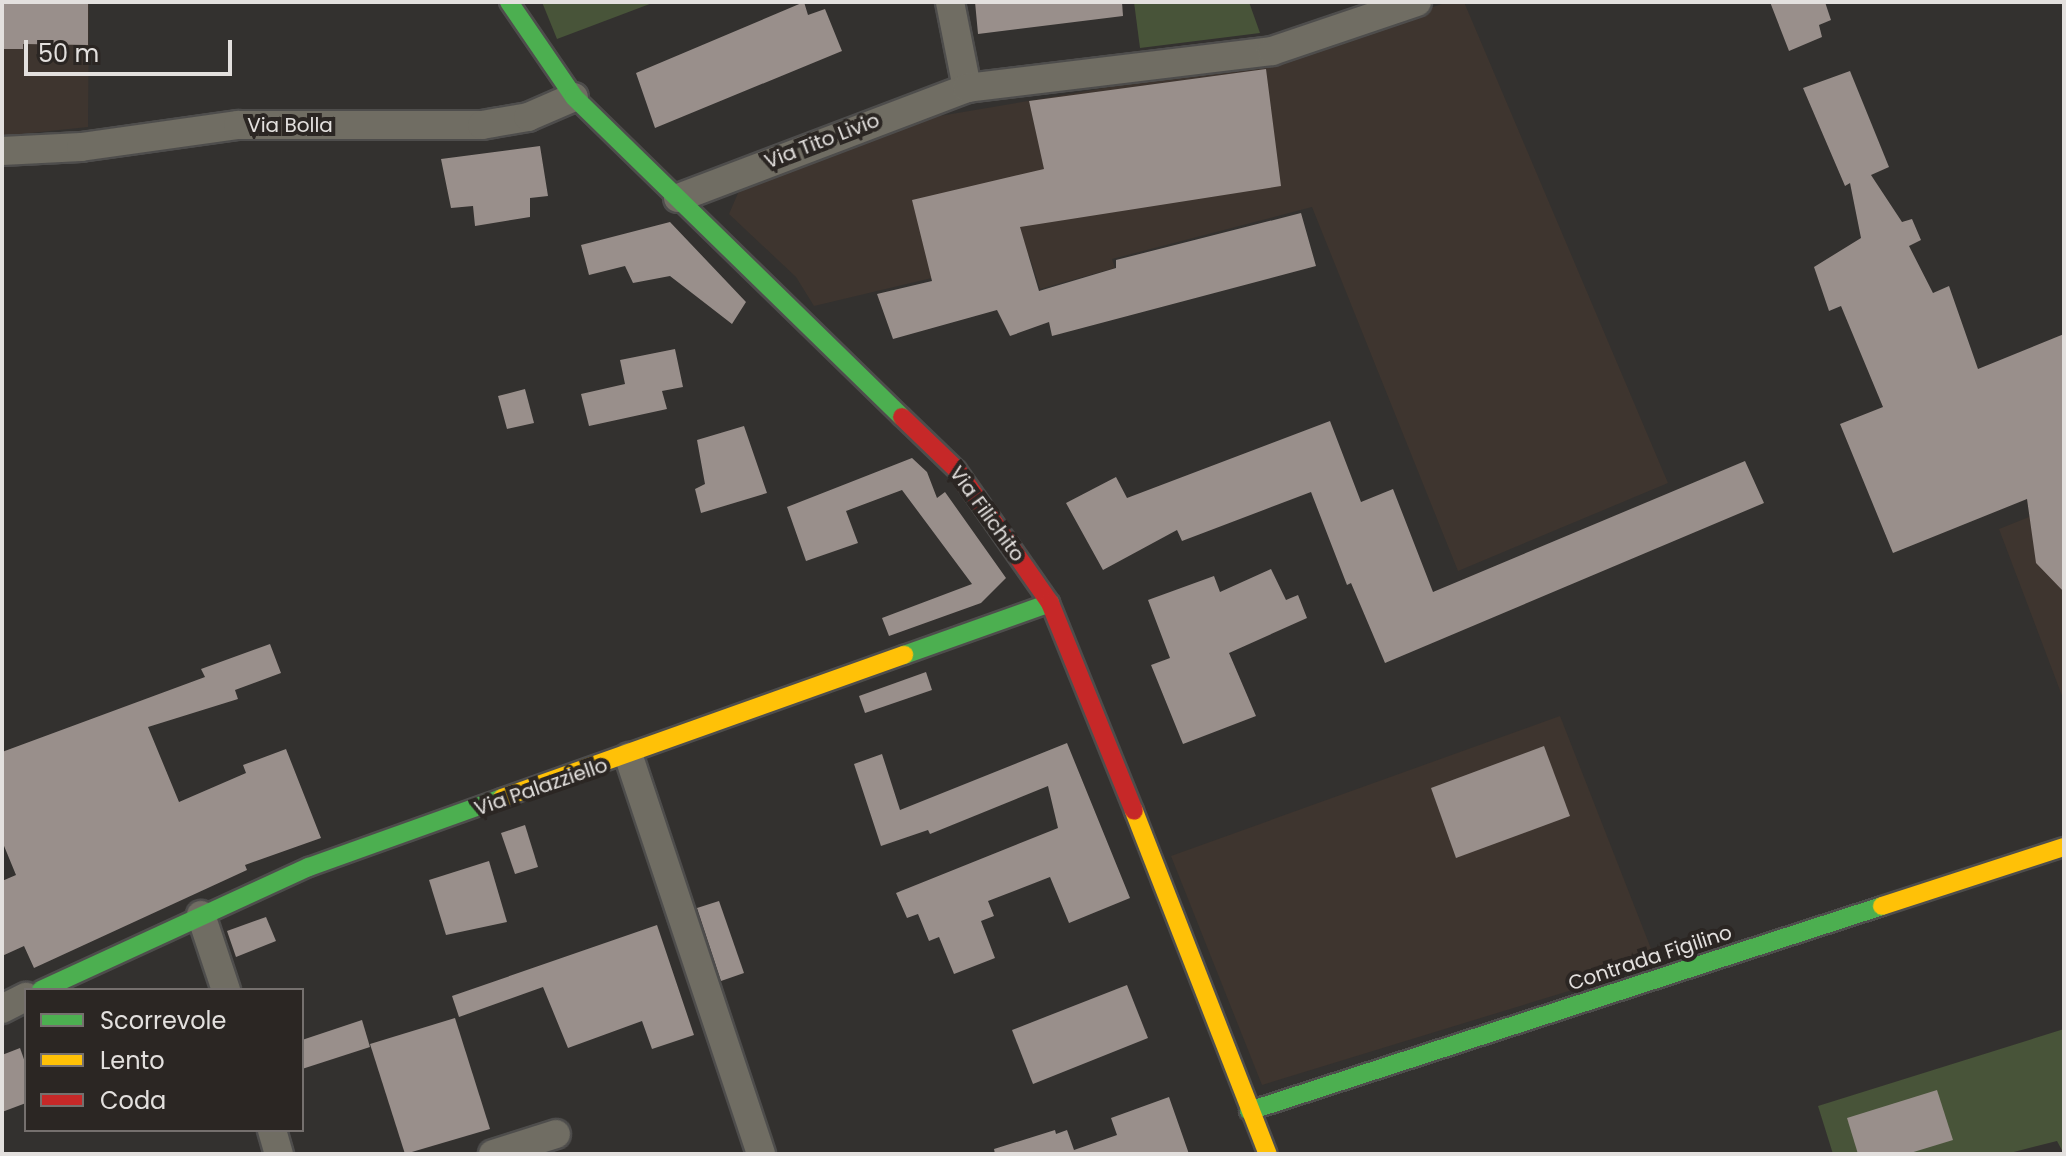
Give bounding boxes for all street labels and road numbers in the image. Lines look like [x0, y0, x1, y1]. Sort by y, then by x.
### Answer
street label: Via Tito Livio [761, 108, 883, 174]
street label: Via Bolla [247, 113, 333, 137]
street label: Via Filichito [944, 462, 1030, 566]
street label: Via Palazziello [471, 753, 611, 821]
street label: Contrada Figilino [1565, 920, 1735, 996]

